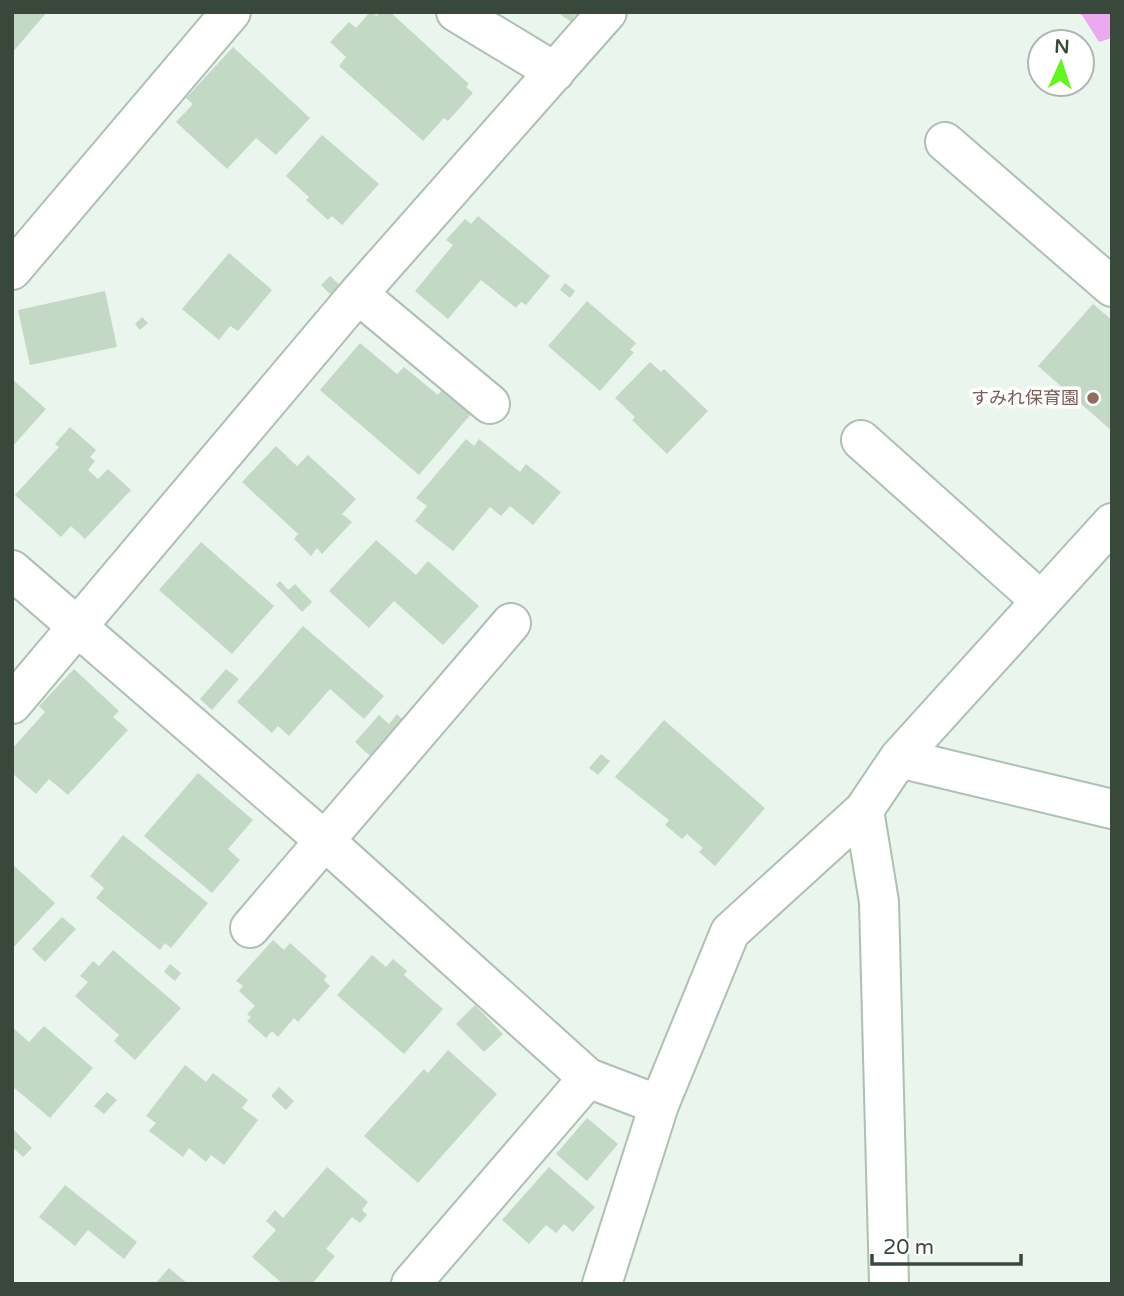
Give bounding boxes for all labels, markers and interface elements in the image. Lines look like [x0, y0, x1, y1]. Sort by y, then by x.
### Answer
north arrow [1026, 28, 1096, 98]
text: N [1054, 36, 1070, 58]
place label: すみれ保育園 [971, 387, 1079, 409]
marker: すみれ保育園 [1085, 390, 1101, 406]
scale bar [872, 1222, 1021, 1266]
text: 20 m [883, 1235, 934, 1260]

